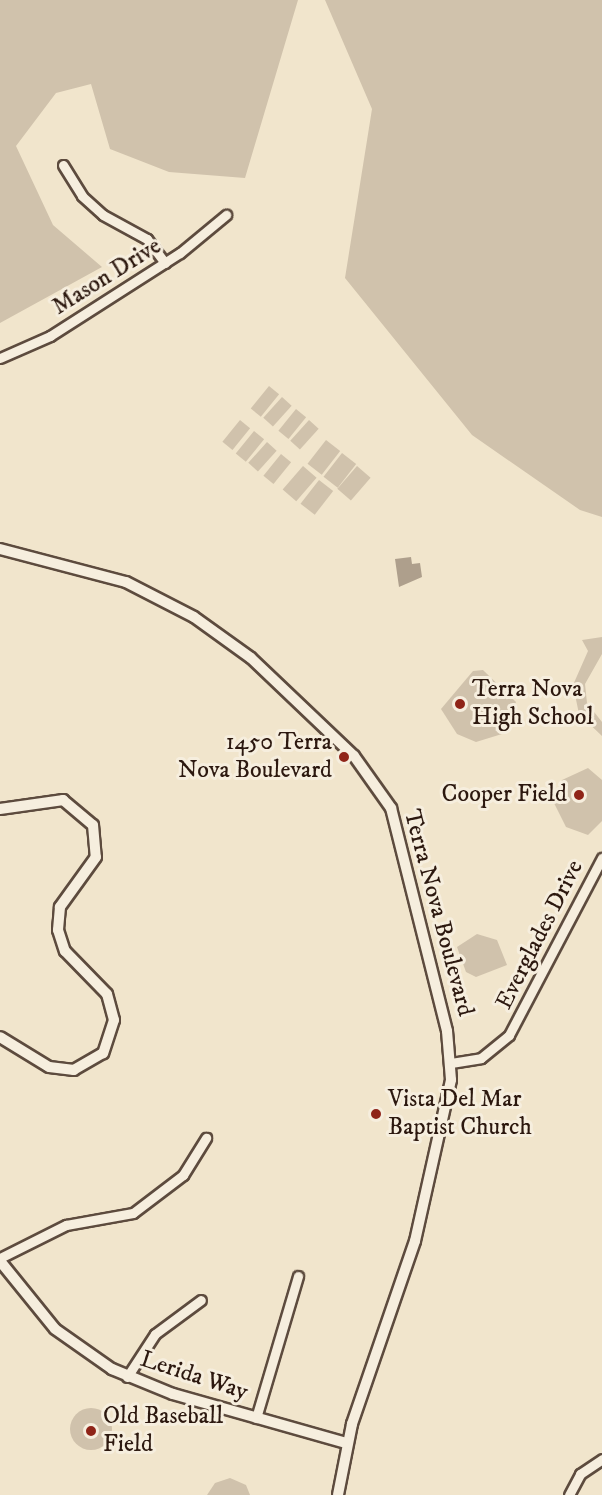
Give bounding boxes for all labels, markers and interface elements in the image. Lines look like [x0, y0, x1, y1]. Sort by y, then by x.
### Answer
street label: Mason Drive [47, 232, 167, 322]
place label: Terra Nova High School [472, 676, 594, 732]
marker: Terra Nova High School [453, 697, 467, 711]
place label: 1450 Terra Nova Boulevard [178, 729, 332, 785]
marker: 1450 Terra Nova Boulevard [337, 750, 351, 764]
place label: Cooper Field [442, 781, 567, 809]
marker: Cooper Field [572, 788, 586, 802]
street label: Terra Nova Boulevard [397, 807, 479, 1019]
street label: Everglades Drive [490, 856, 590, 1014]
place label: Vista Del Mar Baptist Church [388, 1086, 532, 1142]
marker: Vista Del Mar Baptist Church [369, 1107, 383, 1121]
street label: Lerida Way [136, 1345, 252, 1407]
place label: Old Baseball Field [103, 1403, 223, 1459]
marker: Old Baseball Field [84, 1424, 98, 1438]

